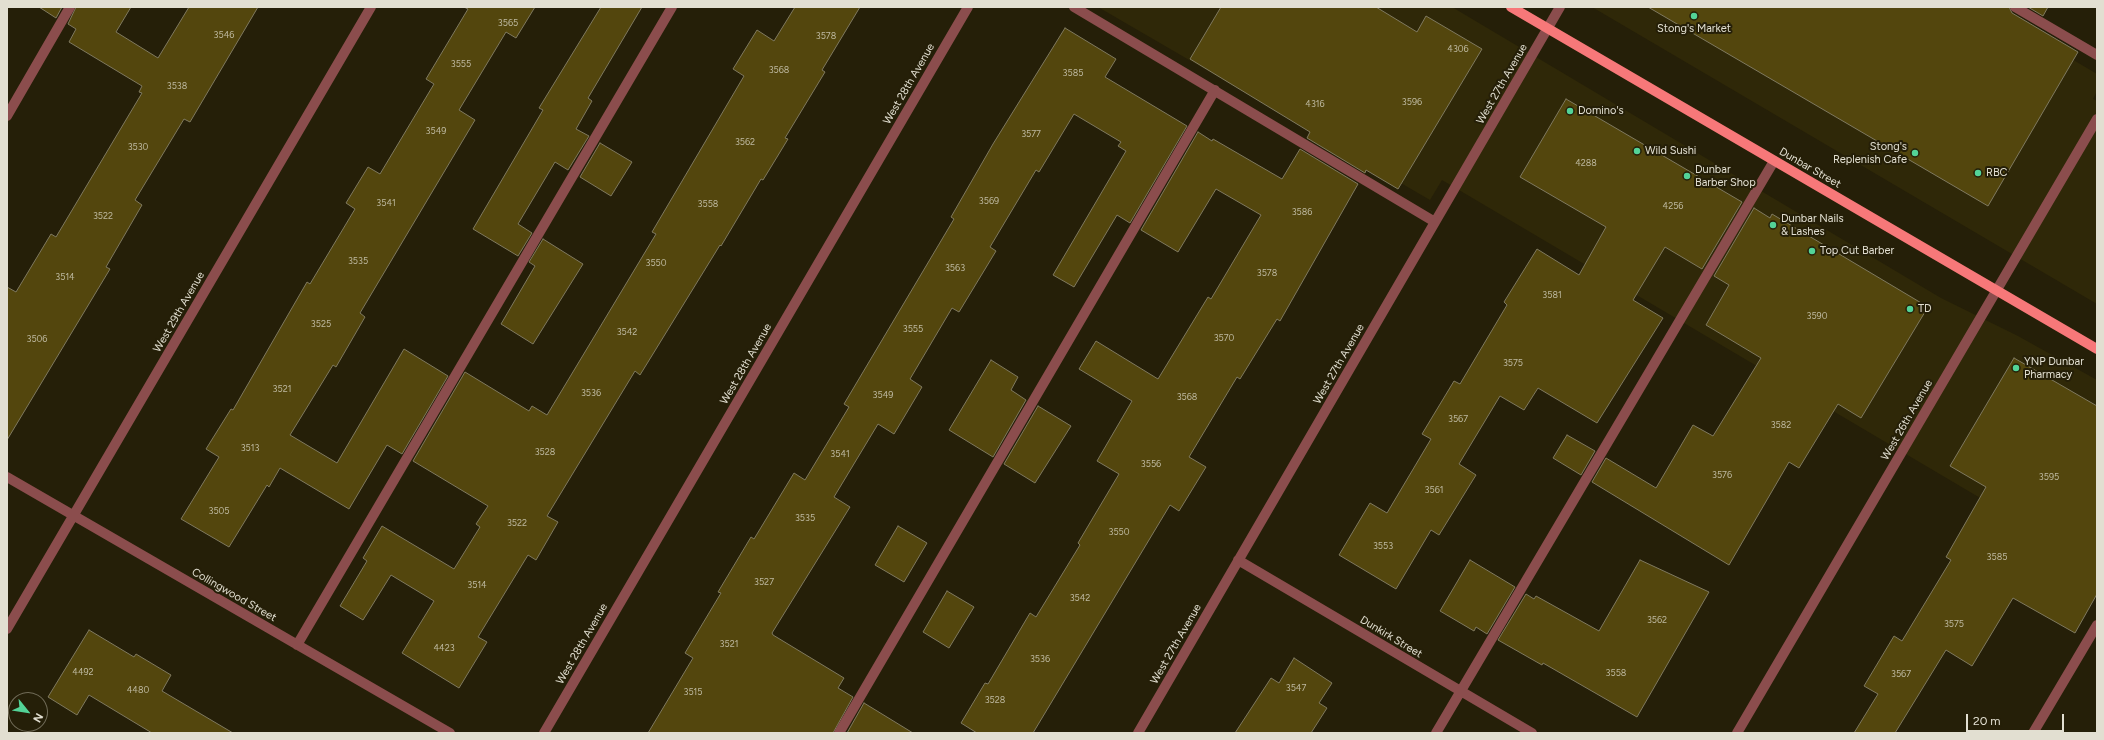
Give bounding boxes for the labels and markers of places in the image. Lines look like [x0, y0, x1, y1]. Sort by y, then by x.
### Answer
marker: Stong's Market [1689, 11, 1699, 21]
place label: Stong's Market [1657, 22, 1731, 36]
place label: Domino's [1578, 104, 1624, 118]
marker: Domino's [1565, 106, 1575, 116]
place label: Stong's Replenish Cafe [1833, 140, 1907, 166]
place label: Wild Sushi [1645, 144, 1696, 158]
marker: Wild Sushi [1632, 146, 1642, 156]
marker: Stong's Replenish Cafe [1910, 148, 1920, 158]
place label: Dunbar Barber Shop [1695, 163, 1756, 189]
place label: RBC [1986, 166, 2008, 180]
marker: RBC [1973, 168, 1983, 178]
marker: Dunbar Barber Shop [1682, 171, 1692, 181]
place label: Dunbar Nails & Lashes [1781, 212, 1844, 238]
marker: Dunbar Nails & Lashes [1768, 220, 1778, 230]
place label: Top Cut Barber [1820, 244, 1894, 258]
marker: Top Cut Barber [1807, 246, 1817, 256]
place label: TD [1918, 302, 1932, 316]
marker: TD [1905, 304, 1915, 314]
place label: YNP Dunbar Pharmacy [2024, 355, 2084, 381]
marker: YNP Dunbar Pharmacy [2011, 363, 2021, 373]

